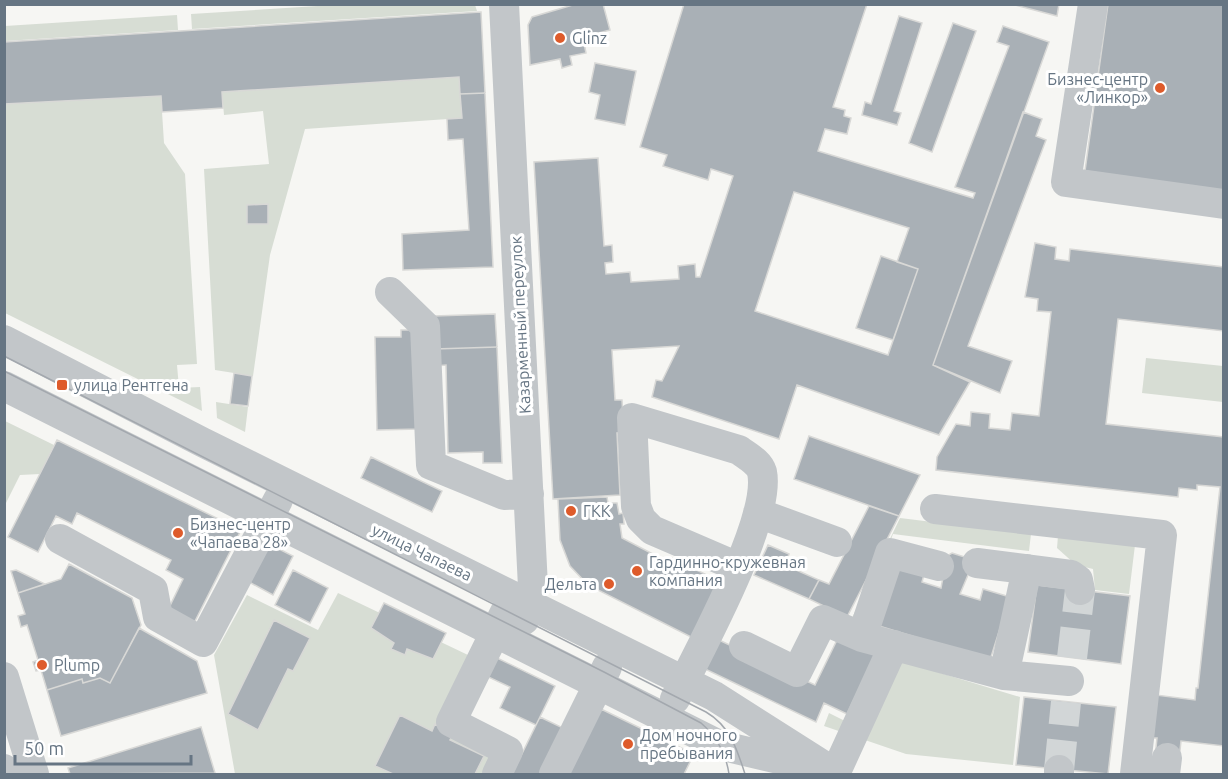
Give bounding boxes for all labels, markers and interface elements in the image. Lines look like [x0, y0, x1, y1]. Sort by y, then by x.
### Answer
place label: Glinz [572, 29, 607, 47]
marker: Glinz [553, 31, 567, 45]
place label: Бизнес-центр «Линкор» [1047, 70, 1148, 106]
marker: Бизнес-центр «Линкор» [1153, 81, 1167, 95]
street label: Казарменный переулок [506, 236, 534, 414]
place label: улица Рентгена [74, 376, 189, 394]
marker: улица Рентгена [55, 378, 69, 392]
place label: ГКК [583, 502, 611, 520]
marker: ГКК [564, 504, 578, 518]
place label: Бизнес-центр «Чапаева 28» [190, 515, 291, 551]
street label: улица Чапаева [369, 520, 475, 584]
marker: Бизнес-центр «Чапаева 28» [171, 526, 185, 540]
place label: Гардинно-кружевная компания [649, 553, 806, 589]
marker: Гардинно-кружевная компания [630, 564, 644, 578]
place label: Дельта [545, 575, 597, 593]
marker: Дельта [602, 577, 616, 591]
place label: Plump [54, 656, 100, 674]
marker: Plump [35, 658, 49, 672]
place label: Дом ночного пребывания [640, 726, 737, 762]
scale bar [15, 728, 190, 766]
marker: Дом ночного пребывания [621, 737, 635, 751]
text: 50 m [24, 738, 64, 758]

